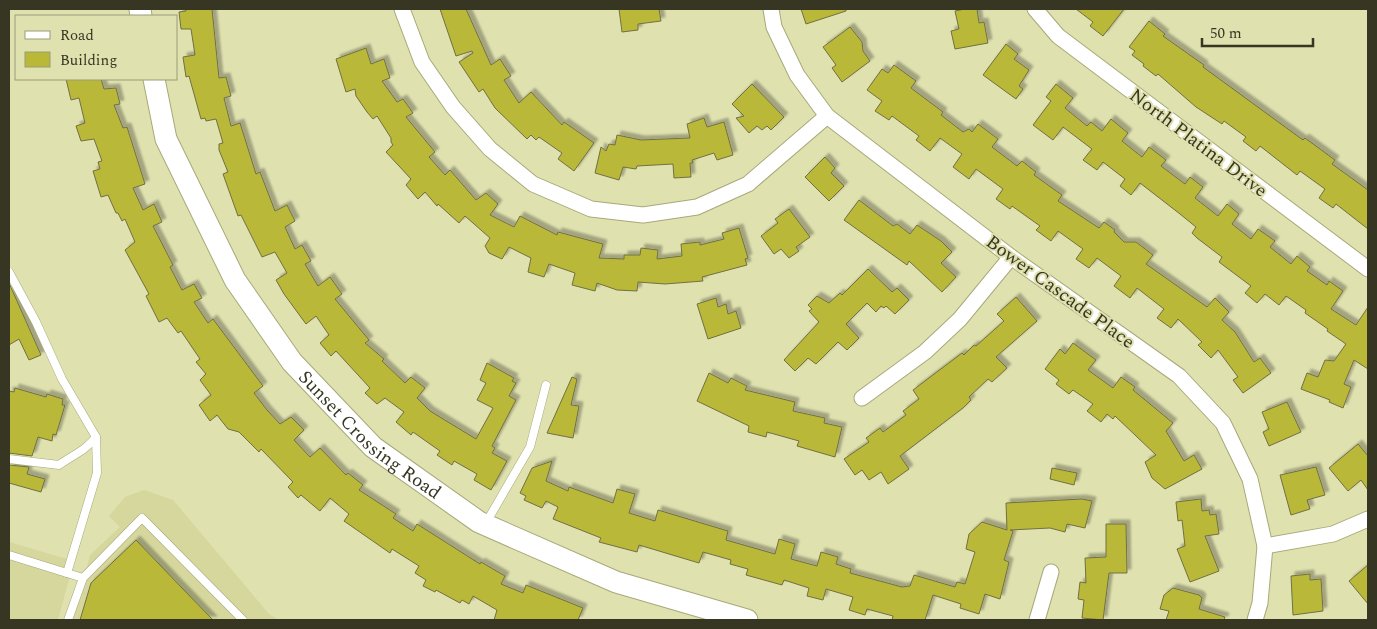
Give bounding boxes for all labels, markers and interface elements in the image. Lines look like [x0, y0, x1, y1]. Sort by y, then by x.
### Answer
legend [15, 15, 178, 80]
scale bar [1202, 15, 1313, 47]
text: 50 m [1210, 22, 1242, 45]
text: Road [60, 24, 94, 47]
text: Building [60, 49, 117, 72]
street label: North Platina Drive [1123, 81, 1273, 205]
street label: Bower Cascade Place [979, 228, 1141, 356]
street label: Sunset Crossing Road [291, 364, 447, 507]

